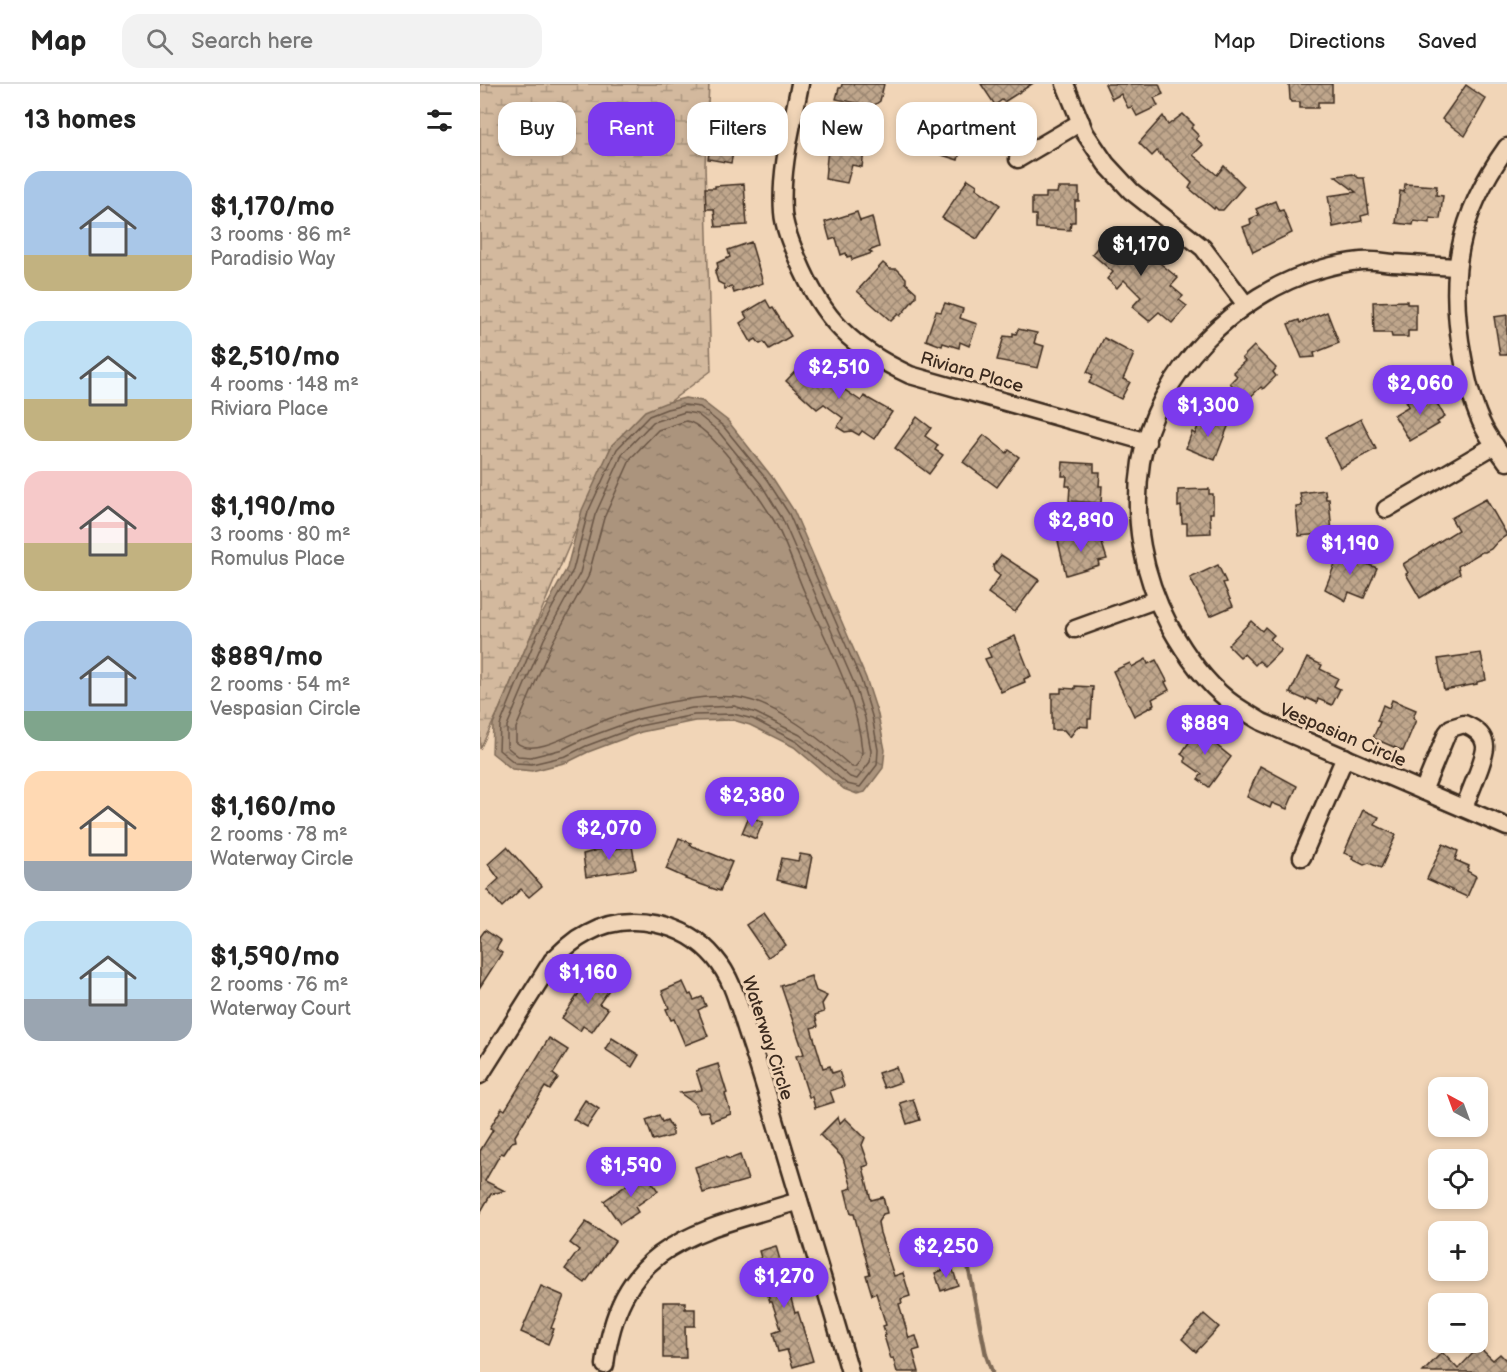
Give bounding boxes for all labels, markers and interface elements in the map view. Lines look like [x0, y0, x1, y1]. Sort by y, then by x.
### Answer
search box [122, 14, 542, 68]
text: Map [30, 25, 86, 58]
icon: search [143, 25, 176, 58]
text: Search here [191, 28, 313, 55]
text: Map [1213, 29, 1256, 54]
text: Directions [1289, 29, 1385, 54]
text: Saved [1418, 29, 1477, 54]
chip: Buy [498, 102, 576, 156]
chip: Rent [588, 102, 675, 156]
chip: Filters [687, 102, 788, 156]
chip: New [800, 102, 884, 156]
chip: Apartment [896, 102, 1037, 156]
icon: filters [423, 104, 456, 137]
text: 13 homes [24, 105, 136, 136]
text: $1,170/mo [210, 192, 335, 223]
icon: home [72, 195, 144, 267]
text: 3 rooms · 86 m² [210, 223, 351, 247]
pin: $1,170 [1092, 226, 1190, 277]
text: $1,170 [1112, 233, 1170, 257]
text: Paradisio Way [210, 247, 335, 271]
text: $2,510/mo [210, 342, 340, 373]
icon: home [72, 345, 144, 417]
street label: Riviara Place [918, 348, 1026, 397]
pin: $2,510 [790, 349, 888, 400]
text: $2,510 [808, 356, 870, 380]
pin: $2,060 [1371, 365, 1469, 416]
text: $2,060 [1387, 372, 1453, 396]
text: 4 rooms · 148 m² [210, 373, 359, 397]
pin: $1,300 [1159, 387, 1257, 438]
text: $1,300 [1177, 394, 1239, 418]
text: Riviara Place [210, 397, 328, 421]
text: $1,190/mo [210, 492, 335, 523]
icon: home [72, 495, 144, 567]
pin: $2,890 [1032, 502, 1130, 553]
text: $2,890 [1048, 509, 1114, 533]
text: 3 rooms · 80 m² [210, 523, 351, 547]
pin: $1,190 [1301, 525, 1399, 576]
text: $1,190 [1321, 532, 1379, 556]
text: Romulus Place [210, 547, 345, 571]
text: $889/mo [210, 642, 323, 673]
icon: home [72, 645, 144, 717]
text: 2 rooms · 54 m² [210, 673, 350, 697]
text: Vespasian Circle [210, 697, 361, 721]
street label: Vespasian Circle [1276, 699, 1410, 772]
pin: $889 [1169, 705, 1241, 756]
text: $889 [1181, 712, 1229, 736]
pin: $2,380 [703, 777, 801, 828]
text: $2,380 [719, 784, 785, 808]
text: $1,160/mo [210, 792, 336, 823]
icon: home [72, 795, 144, 867]
pin: $2,070 [560, 810, 658, 861]
text: $2,070 [576, 817, 642, 841]
text: 2 rooms · 78 m² [210, 823, 348, 847]
text: Waterway Circle [210, 847, 353, 871]
text: $1,590/mo [210, 942, 339, 973]
icon: home [72, 945, 144, 1017]
pin: $1,160 [539, 954, 637, 1005]
text: $1,160 [558, 961, 618, 985]
text: 2 rooms · 76 m² [210, 973, 348, 997]
street label: Waterway Circle [738, 974, 798, 1103]
text: Waterway Court [210, 997, 351, 1021]
north arrow [1428, 1077, 1488, 1137]
map controls [1428, 1077, 1488, 1353]
pin: $1,590 [582, 1147, 680, 1198]
button: locate [1428, 1149, 1488, 1209]
text: $1,590 [600, 1154, 662, 1178]
button: + [1428, 1221, 1488, 1281]
pin: $2,250 [897, 1228, 995, 1279]
text: $2,250 [913, 1235, 979, 1259]
pin: $1,270 [735, 1258, 833, 1309]
text: $1,270 [754, 1265, 815, 1289]
button: − [1428, 1293, 1488, 1353]

